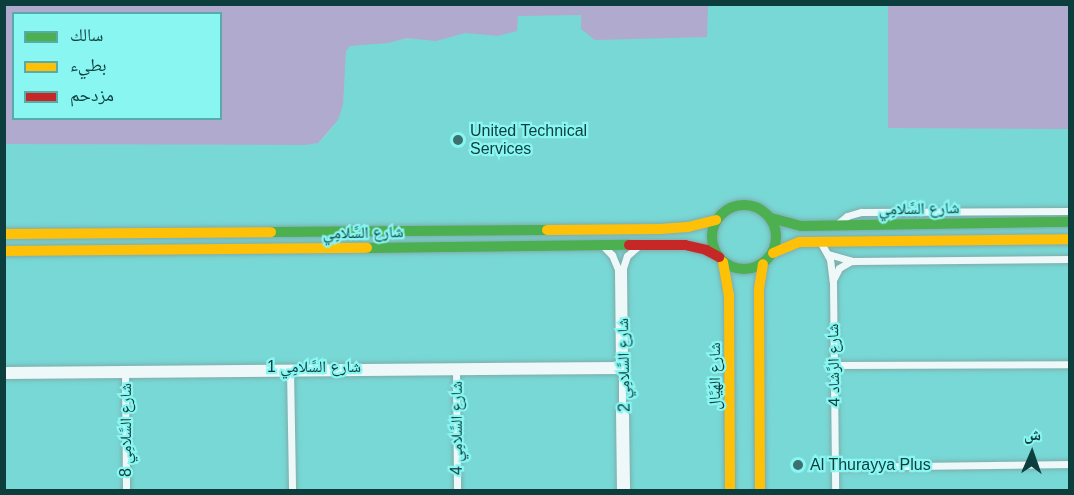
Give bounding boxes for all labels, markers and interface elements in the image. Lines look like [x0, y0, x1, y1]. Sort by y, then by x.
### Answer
legend [12, 12, 222, 120]
text: سالك [70, 25, 103, 45]
text: بطيء [70, 55, 107, 75]
text: مزدحم [70, 85, 114, 105]
place label: United Technical Services [470, 121, 587, 159]
marker: United Technical Services [451, 133, 465, 147]
street label: شارع السَّلامِي [878, 199, 960, 219]
street label: شارع السَّلامِي [322, 223, 404, 243]
street label: شارع السَّلامِي 2 [614, 318, 634, 412]
street label: شارع الرَّشاد 4 [824, 323, 844, 407]
street label: شارع الهَيَّال [705, 342, 725, 410]
street label: شارع السَّلامِي 1 [267, 357, 361, 377]
street label: شارع السَّلامِي 4 [447, 381, 467, 475]
street label: شارع السَّلامِي 8 [116, 383, 136, 477]
north arrow [1002, 423, 1062, 483]
text: ش [1024, 426, 1041, 443]
place label: Al Thurayya Plus [810, 455, 931, 475]
marker: Al Thurayya Plus [791, 458, 805, 472]

